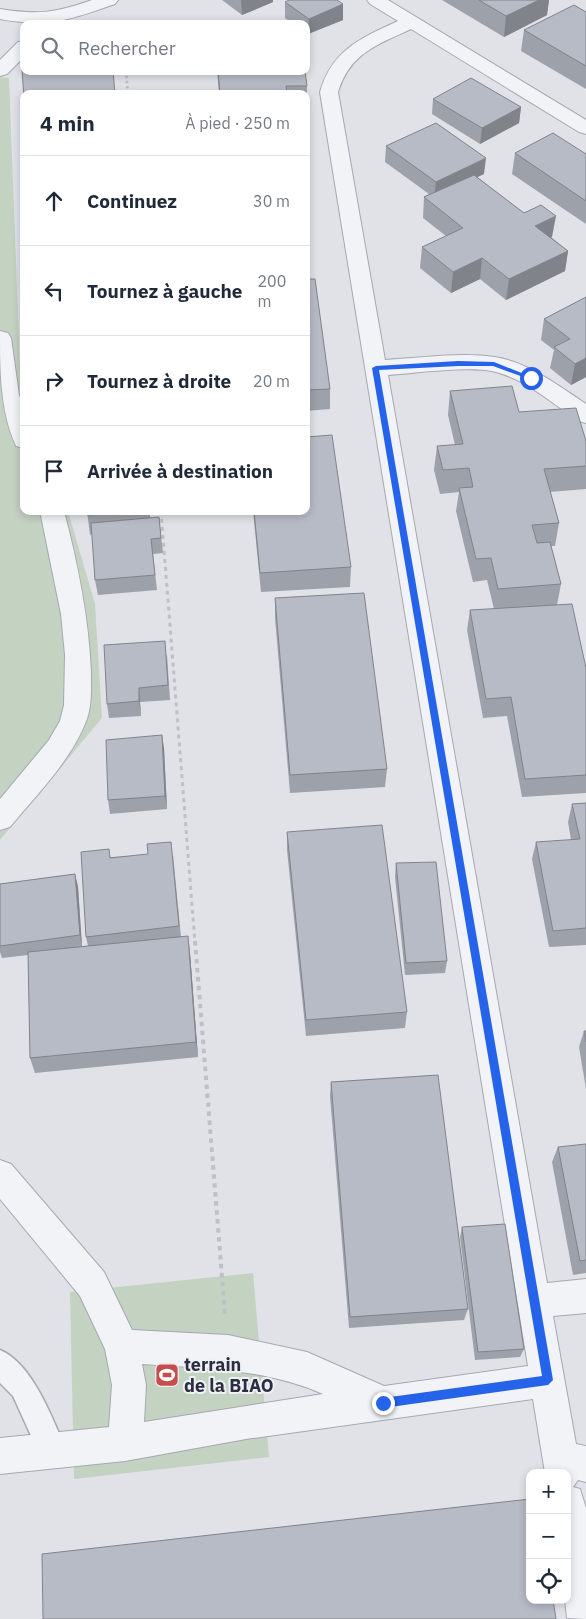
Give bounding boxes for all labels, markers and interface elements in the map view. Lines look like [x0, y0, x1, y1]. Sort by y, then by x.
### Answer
search box [20, 20, 310, 75]
icon: search [38, 34, 66, 62]
text: Rechercher [78, 36, 176, 60]
text: 4 min [40, 109, 95, 137]
text: À pied · 250 m [185, 113, 290, 133]
icon: ahead [40, 187, 68, 215]
text: Continuez [87, 189, 177, 213]
text: 30 m [253, 191, 290, 211]
text: 200 m [258, 271, 286, 311]
icon: left [40, 277, 68, 305]
text: Tournez à gauche [87, 279, 243, 303]
icon: right [40, 367, 68, 395]
route start [520, 367, 543, 390]
text: Tournez à droite [87, 369, 231, 393]
text: 20 m [253, 371, 290, 391]
icon: arrive [40, 457, 68, 485]
text: Arrivée à destination [87, 459, 273, 483]
place label: terrain de la BIAO [184, 1353, 274, 1397]
sports icon: terrain de la BIAO [154, 1362, 180, 1388]
route end [372, 1392, 395, 1415]
map controls [526, 1469, 571, 1604]
button: + [526, 1469, 571, 1514]
button: − [526, 1514, 571, 1559]
button: locate [526, 1559, 571, 1604]

